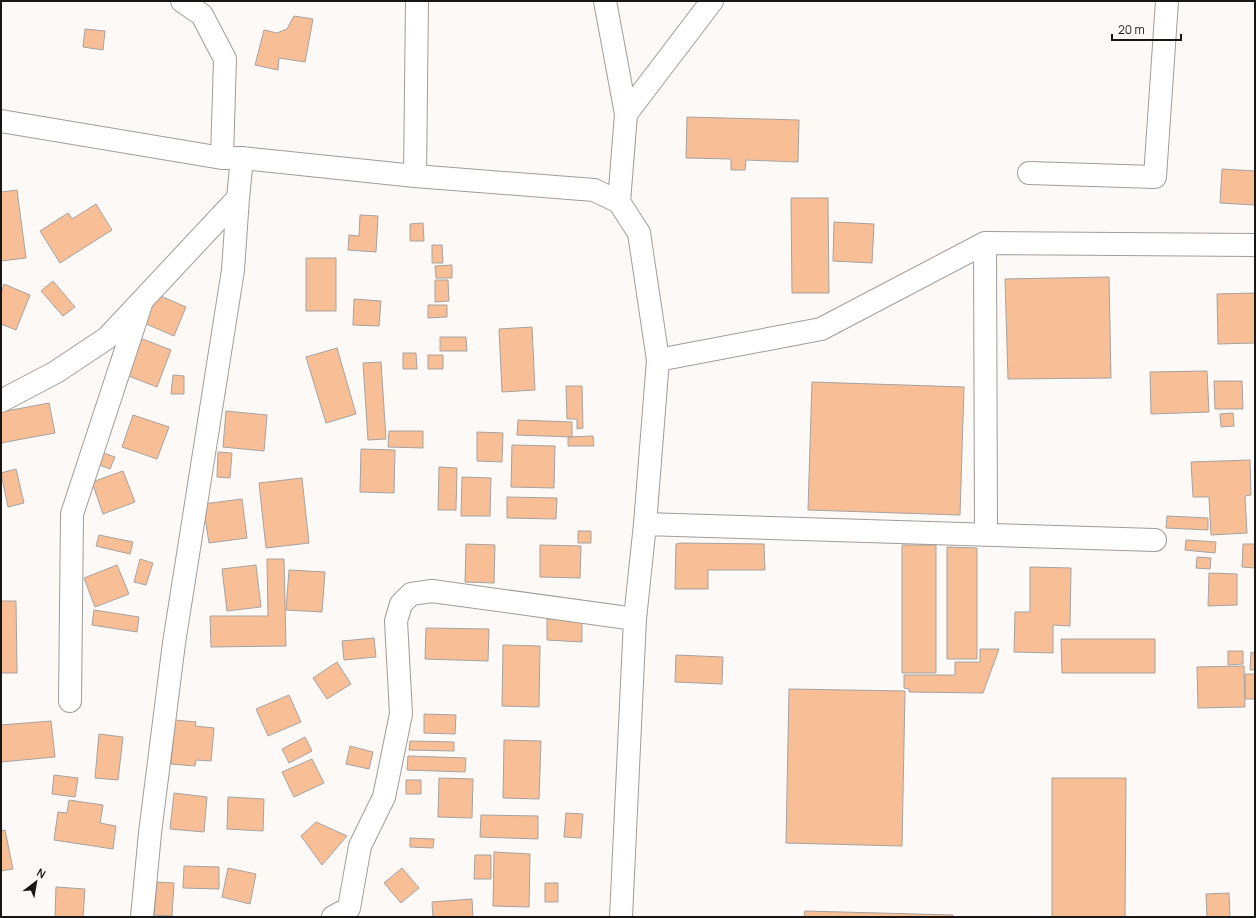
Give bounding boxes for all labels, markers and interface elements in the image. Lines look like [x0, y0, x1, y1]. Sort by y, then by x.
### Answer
scale bar [1112, 16, 1181, 42]
text: 20 m [1118, 21, 1145, 38]
north arrow [16, 862, 56, 902]
text: N [34, 865, 49, 882]

